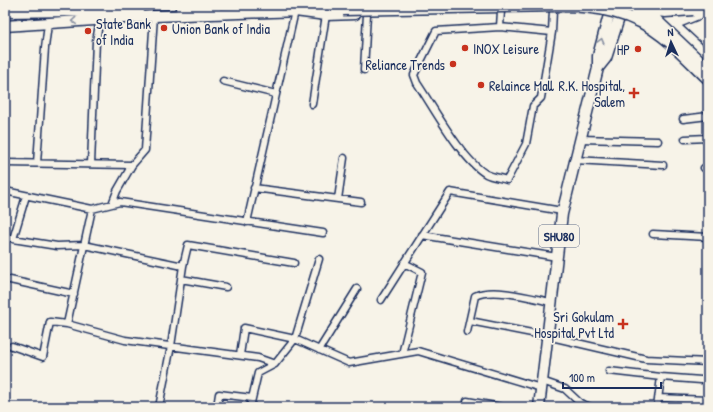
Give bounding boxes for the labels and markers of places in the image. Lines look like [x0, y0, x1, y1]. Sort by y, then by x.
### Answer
place label: State Bank of India [96, 14, 151, 49]
place label: Union Bank of India [172, 19, 270, 38]
marker: Union Bank of India [159, 23, 169, 33]
marker: State Bank of India [83, 26, 93, 36]
place label: INOX Leisure [473, 39, 539, 58]
place label: HP [617, 40, 630, 59]
marker: INOX Leisure [460, 43, 470, 53]
marker: HP [633, 44, 643, 54]
place label: Reliance Trends [365, 55, 445, 74]
marker: Reliance Trends [448, 59, 458, 69]
place label: Relaince Mall [489, 76, 555, 95]
place label: R.K. Hospital, Salem [559, 76, 625, 111]
marker: Relaince Mall [476, 80, 486, 90]
marker: R.K. Hospital, Salem [628, 87, 640, 99]
place label: Sri Gokulam Hospital Pvt Ltd [534, 307, 615, 343]
marker: Sri Gokulam Hospital Pvt Ltd [617, 318, 629, 330]

